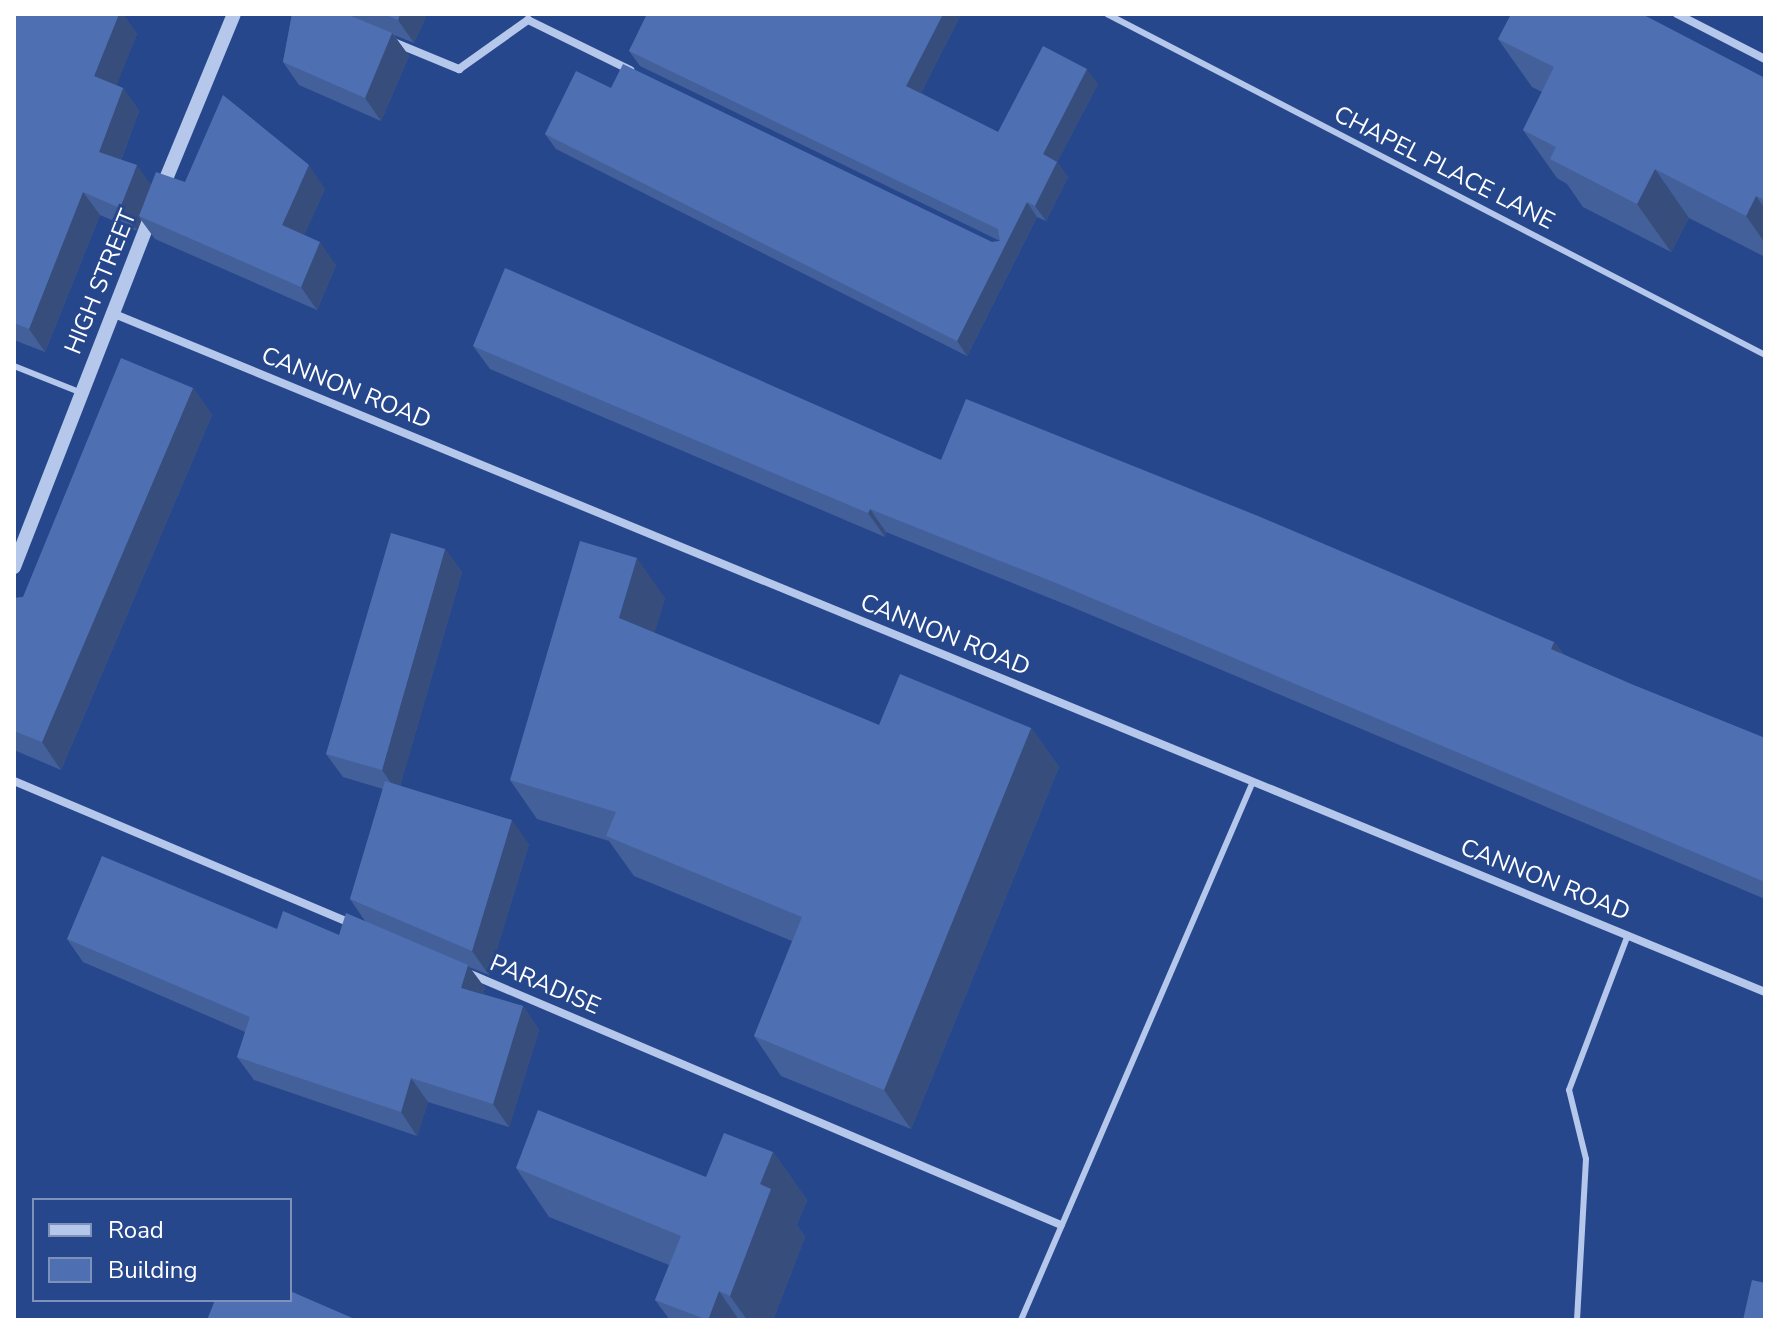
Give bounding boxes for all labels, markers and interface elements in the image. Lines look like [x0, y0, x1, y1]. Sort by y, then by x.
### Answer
street label: CHAPEL PLACE LANE [1329, 100, 1559, 236]
street label: HIGH STREET [59, 206, 143, 358]
street label: CANNON ROAD [257, 341, 435, 435]
street label: CANNON ROAD [856, 588, 1034, 682]
street label: CANNON ROAD [1456, 833, 1634, 927]
street label: PARADISE [486, 949, 604, 1021]
legend [32, 1198, 292, 1302]
text: Road [108, 1214, 164, 1246]
text: Building [108, 1254, 198, 1286]

